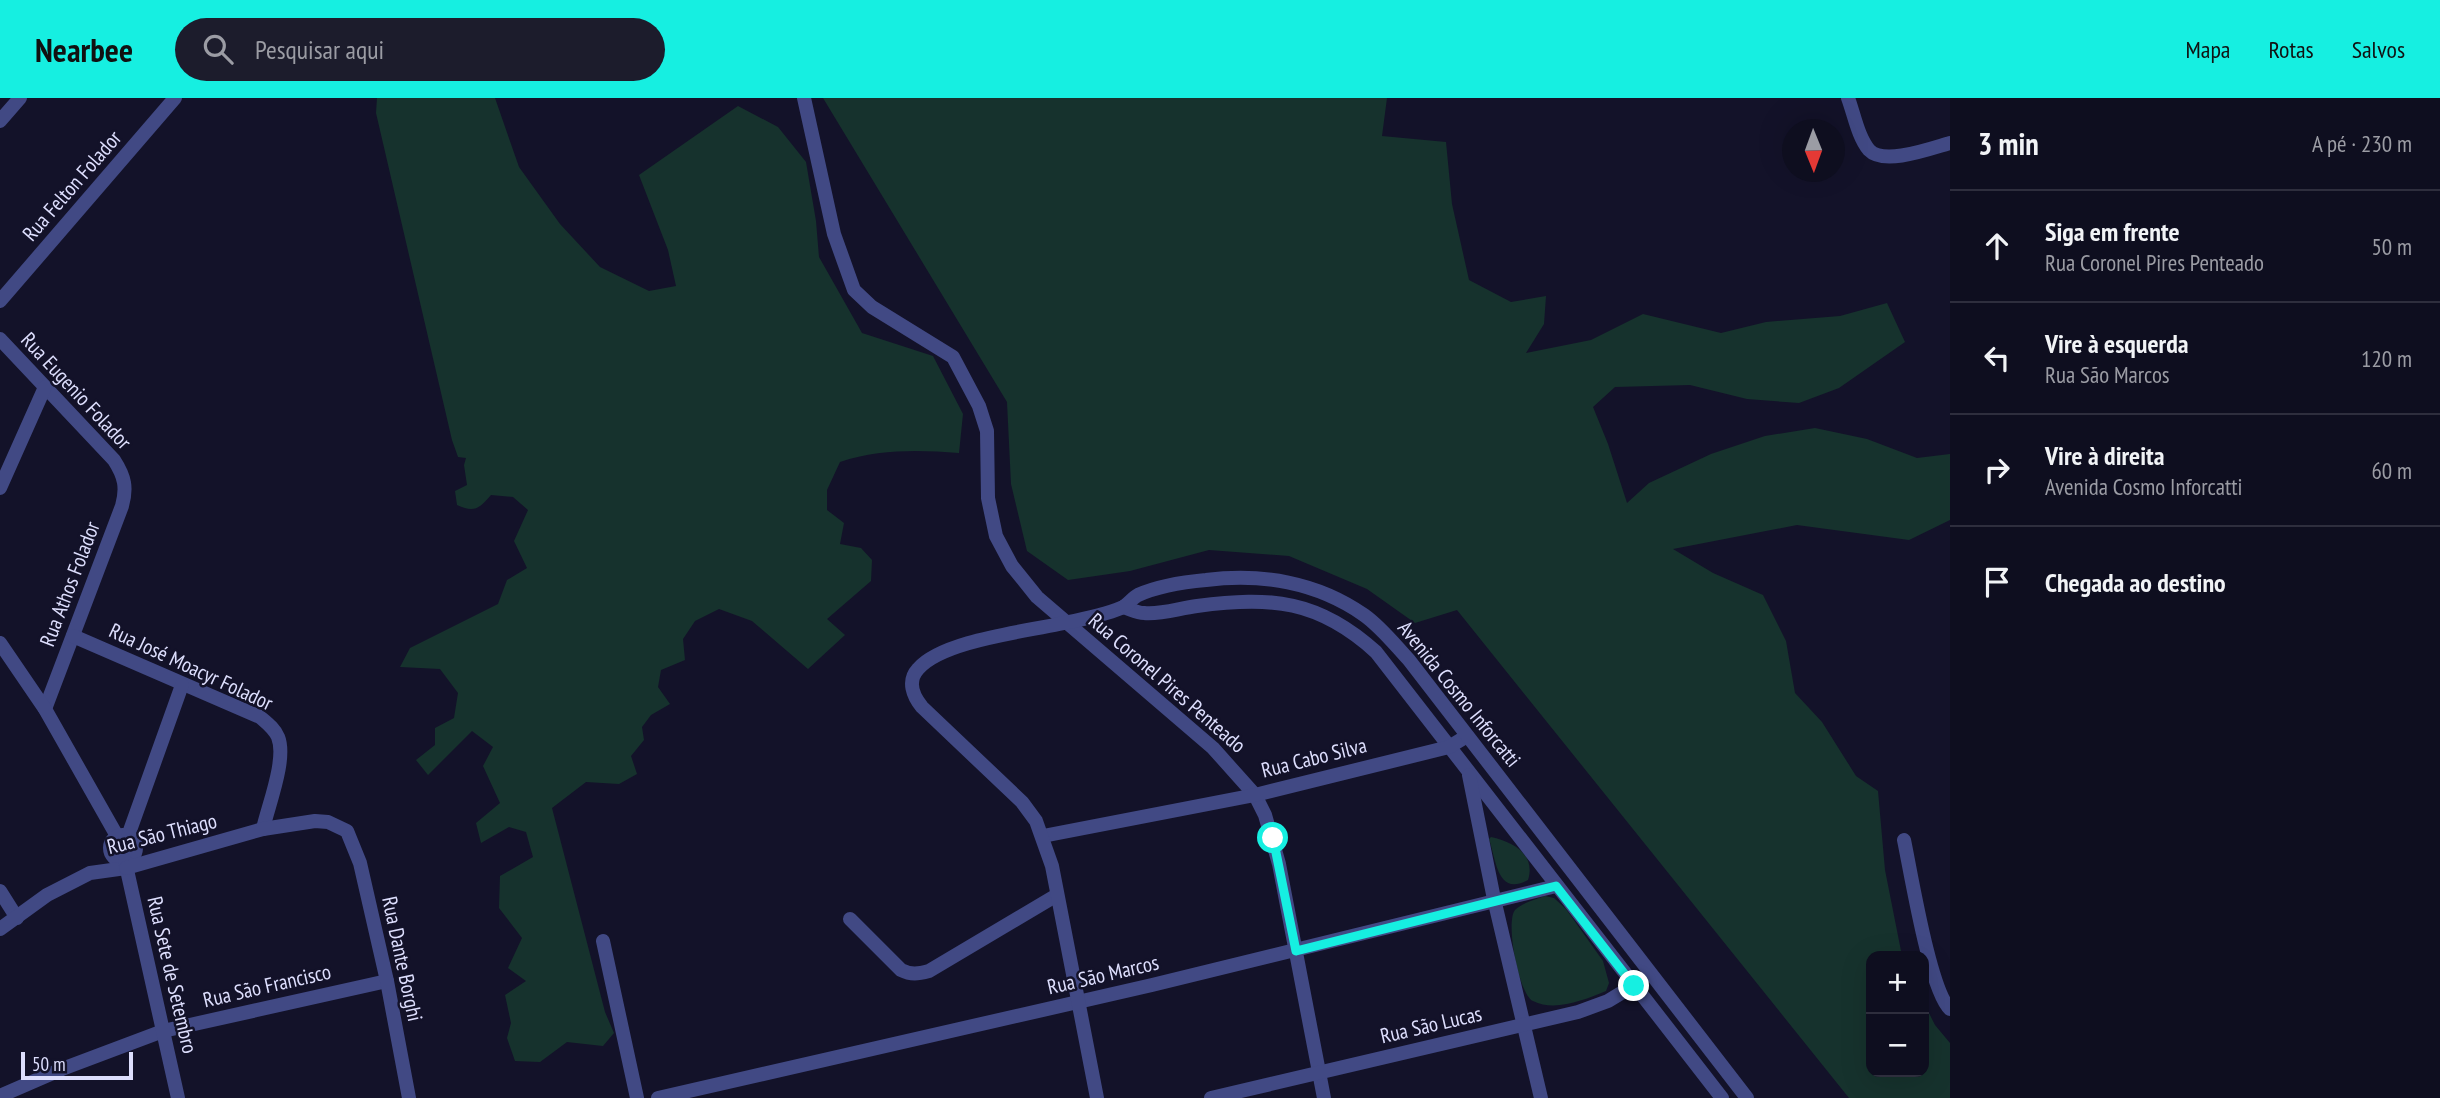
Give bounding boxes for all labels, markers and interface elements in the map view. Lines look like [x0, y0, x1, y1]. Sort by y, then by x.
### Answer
search box [175, 18, 665, 81]
text: Nearbee [35, 28, 133, 71]
icon: search [199, 30, 237, 68]
text: Pesquisar aqui [255, 33, 384, 66]
text: Mapa [2186, 34, 2230, 65]
text: Rotas [2268, 34, 2314, 65]
text: Salvos [2352, 34, 2405, 65]
north arrow [1782, 119, 1845, 182]
text: 3 min [1978, 124, 2039, 163]
street label: Rua Felton Folador [16, 125, 127, 246]
text: A pé · 230 m [2312, 129, 2412, 158]
text: Siga em frente [2045, 215, 2180, 248]
icon: ahead [1978, 227, 2016, 265]
text: 50 m [2371, 232, 2412, 261]
text: Rua Coronel Pires Penteado [2045, 248, 2264, 277]
street label: Rua Eugenio Folador [15, 327, 138, 455]
text: Vire à esquerda [2045, 327, 2188, 360]
icon: left [1978, 339, 2016, 377]
text: 120 m [2361, 344, 2412, 373]
text: Rua São Marcos [2045, 360, 2170, 389]
text: Vire à direita [2045, 439, 2164, 472]
icon: right [1978, 451, 2016, 489]
text: 60 m [2371, 456, 2412, 485]
text: Avenida Cosmo Inforcatti [2045, 472, 2243, 501]
street label: Rua Athos Folador [33, 517, 106, 650]
icon: arrive [1978, 563, 2016, 601]
text: Chegada ao destino [2045, 566, 2226, 599]
street label: Rua Coronel Pires Penteado [1083, 607, 1252, 758]
street label: Avenida Cosmo Inforcatti [1392, 615, 1527, 772]
street label: Rua José Moacyr Folador [105, 617, 278, 716]
street label: Rua Cabo Silva [1258, 731, 1369, 784]
street label: Rua São Thiago [104, 807, 220, 860]
route start [1257, 822, 1288, 853]
street label: Rua Sete de Setembro [141, 894, 204, 1056]
street label: Rua Dante Borghi [376, 894, 429, 1024]
street label: Rua São Marcos [1044, 949, 1161, 1000]
map controls [1866, 951, 1929, 1077]
button: + [1866, 951, 1929, 1014]
street label: Rua São Francisco [200, 958, 333, 1013]
route end [1618, 970, 1649, 1001]
street label: Rua São Lucas [1377, 1000, 1484, 1049]
button: − [1866, 1014, 1929, 1077]
scale bar [21, 1049, 133, 1081]
text: 50 m [32, 1052, 66, 1076]

